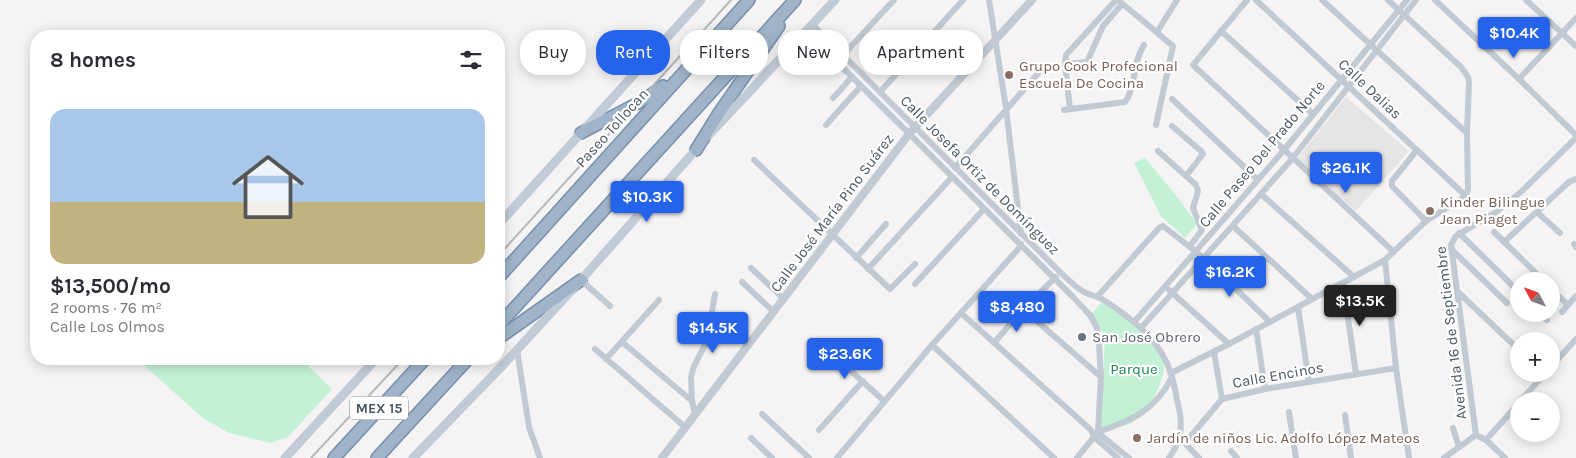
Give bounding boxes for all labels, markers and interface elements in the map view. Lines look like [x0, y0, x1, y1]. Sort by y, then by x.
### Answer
pin: $10.4K [1473, 17, 1555, 59]
text: $10.4K [1489, 23, 1539, 42]
chip: Buy [520, 30, 586, 75]
chip: Rent [596, 30, 670, 75]
chip: Filters [680, 30, 768, 75]
chip: New [778, 30, 849, 75]
chip: Apartment [859, 30, 983, 75]
icon: filters [457, 46, 485, 74]
text: 8 homes [50, 48, 136, 72]
street label: Calle Dalias [1335, 55, 1405, 123]
place label: Grupo Cook Profecional Escuela De Cocina [1019, 57, 1178, 92]
marker: Grupo Cook Profecional Escuela De Cocina [1003, 69, 1015, 81]
street label: Calle Paseo Del Prado Norte [1195, 77, 1329, 231]
street label: Paseo Tollocan [572, 85, 652, 171]
street label: Calle Josefa Ortiz de Domínguez [897, 92, 1063, 258]
street label: Calle José María Pino Suárez [767, 130, 897, 296]
icon: home [223, 142, 313, 232]
pin: $26.1K [1305, 152, 1387, 194]
text: $26.1K [1321, 158, 1371, 177]
pin: $10.3K [606, 180, 688, 223]
text: $10.3K [622, 187, 672, 206]
place label: Kinder Bilingue Jean Piaget [1440, 193, 1545, 228]
marker: Kinder Bilingue Jean Piaget [1424, 205, 1436, 217]
street label: Avenida 16 de Septiembre [1431, 245, 1471, 421]
pin: $16.2K [1189, 256, 1271, 298]
text: $16.2K [1205, 262, 1255, 281]
north arrow [1510, 272, 1560, 322]
map controls [1510, 272, 1560, 442]
text: $13,500/mo [50, 274, 171, 298]
pin: $13.5K [1319, 284, 1401, 327]
pin: $8,480 [976, 290, 1058, 333]
text: $13.5K [1335, 291, 1385, 310]
text: $8,480 [989, 297, 1045, 316]
text: 2 rooms · 76 m² [50, 298, 162, 317]
pin: $14.5K [672, 312, 754, 354]
text: Calle Los Olmos [50, 317, 165, 336]
text: $14.5K [688, 318, 738, 337]
place label: San José Obrero [1092, 328, 1201, 346]
marker: San José Obrero [1076, 331, 1088, 343]
button: + [1510, 332, 1560, 382]
pin: $23.6K [804, 338, 886, 380]
text: $23.6K [818, 344, 872, 363]
street label: Calle Encinos [1231, 358, 1325, 392]
park label: Parque [1110, 360, 1158, 378]
button: − [1510, 392, 1560, 442]
road number: MEX 15 [350, 396, 408, 419]
place label: Jardín de niños Lic. Adolfo López Mateos [1147, 429, 1420, 447]
marker: Jardín de niños Lic. Adolfo López Mateos [1131, 432, 1143, 444]

